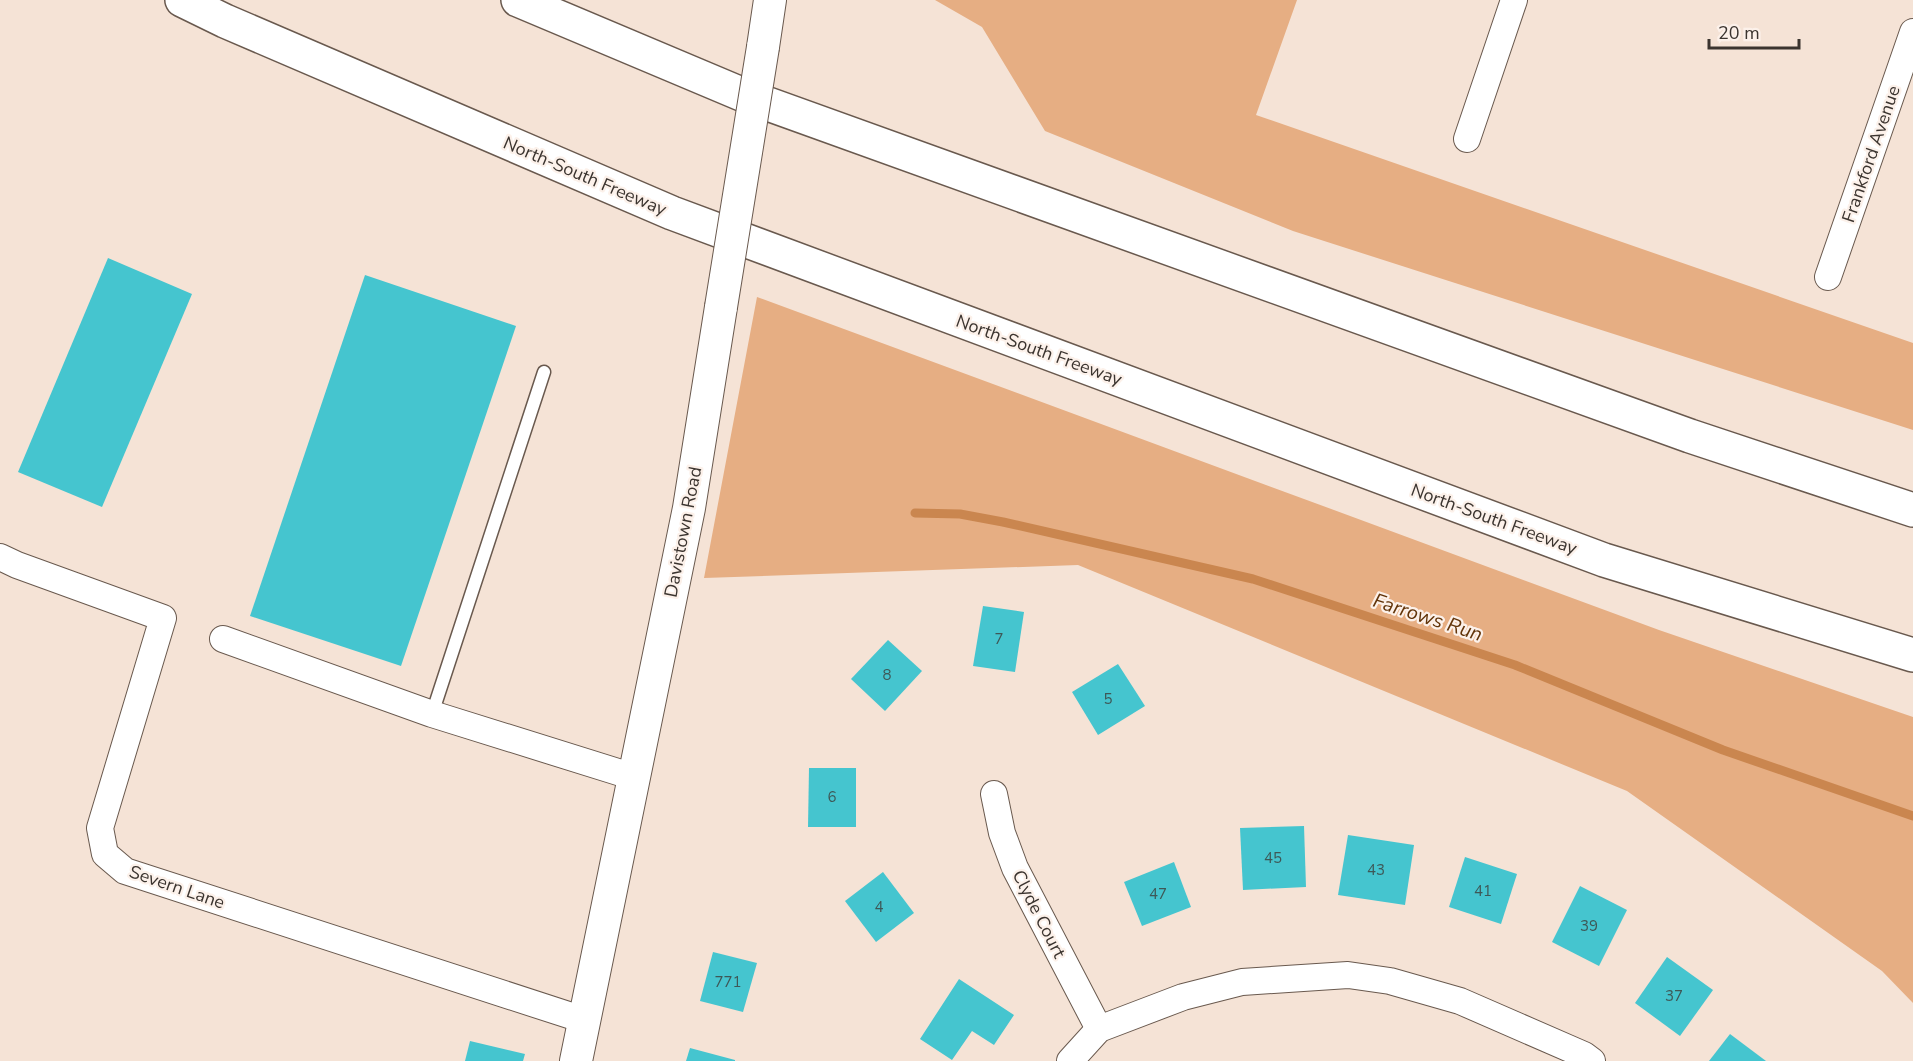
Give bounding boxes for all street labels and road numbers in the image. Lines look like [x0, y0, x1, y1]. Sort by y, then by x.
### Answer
street label: Frankford Avenue [1836, 82, 1906, 226]
street label: North-South Freeway [500, 131, 671, 222]
street label: North-South Freeway [953, 309, 1126, 391]
street label: Davistown Road [659, 465, 707, 599]
street label: North-South Freeway [1408, 478, 1581, 560]
street label: Severn Lane [126, 859, 228, 915]
street label: Clyde Court [1007, 866, 1072, 963]

